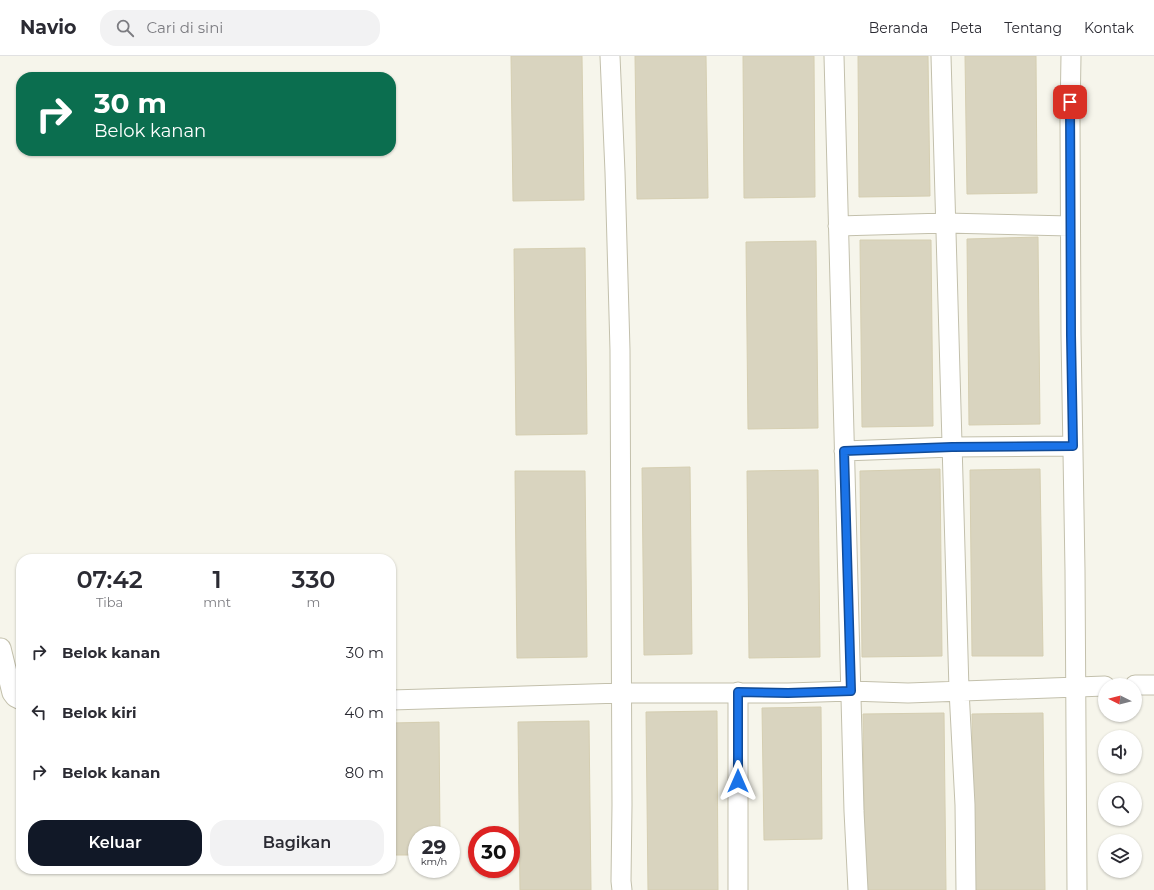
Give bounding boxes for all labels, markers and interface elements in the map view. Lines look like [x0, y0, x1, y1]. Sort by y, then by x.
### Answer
search box [100, 10, 380, 46]
text: Navio [20, 16, 76, 39]
icon: search [114, 17, 136, 39]
text: Cari di sini [146, 18, 223, 37]
text: Beranda [869, 19, 928, 37]
text: Peta [950, 19, 982, 37]
text: Tentang [1004, 19, 1062, 37]
text: Kontak [1084, 19, 1134, 37]
pin [1053, 85, 1087, 119]
text: 30 m [94, 86, 167, 120]
icon: right [28, 88, 80, 140]
icon: arrive [1059, 91, 1081, 113]
text: Belok kanan [94, 120, 206, 142]
text: 07:42 [76, 565, 143, 594]
text: 1 [213, 565, 222, 594]
text: 330 [292, 565, 336, 594]
text: Tiba [96, 594, 123, 610]
text: mnt [203, 594, 231, 610]
text: m [307, 594, 320, 610]
icon: right [28, 641, 50, 663]
text: Belok kanan [62, 643, 160, 662]
text: 30 m [346, 643, 384, 662]
north arrow [1098, 678, 1142, 722]
map controls [1098, 678, 1142, 878]
icon: left [28, 701, 50, 723]
text: Belok kiri [62, 703, 137, 722]
text: 40 m [344, 703, 384, 722]
button: sound [1098, 730, 1142, 774]
position arrow [717, 760, 759, 802]
icon: right [28, 761, 50, 783]
text: Belok kanan [62, 763, 160, 782]
text: 80 m [345, 763, 384, 782]
button: search [1098, 782, 1142, 826]
button: Keluar [28, 820, 202, 866]
button: Bagikan [210, 820, 384, 866]
speed limit sign: 30 [468, 826, 520, 878]
button: layers [1098, 834, 1142, 878]
text: 29 [422, 835, 446, 859]
text: km/h [421, 855, 447, 868]

